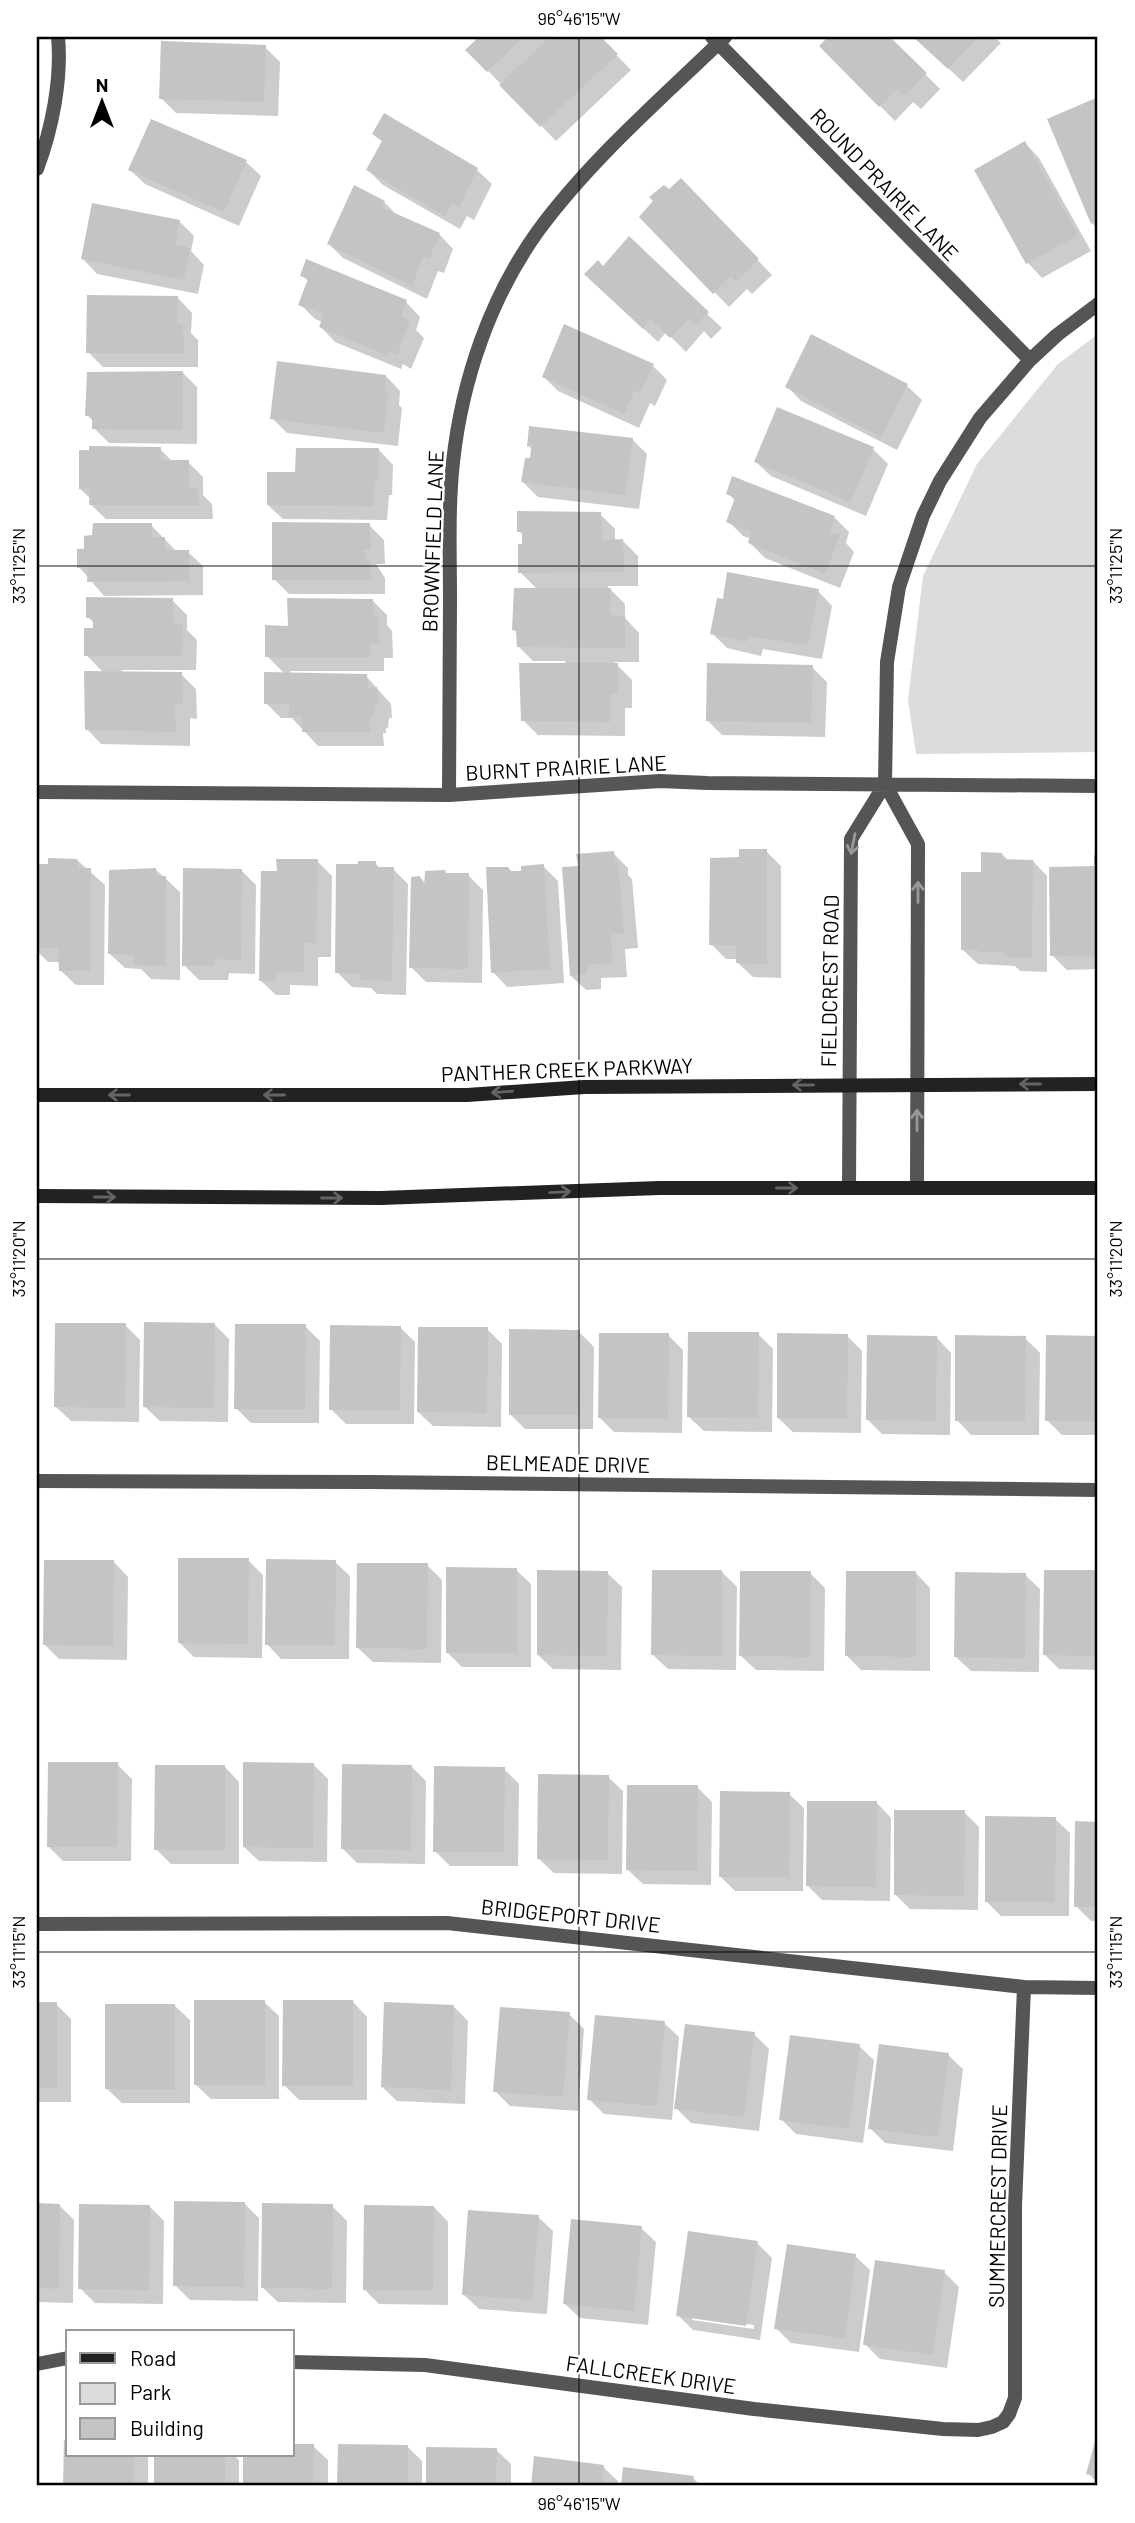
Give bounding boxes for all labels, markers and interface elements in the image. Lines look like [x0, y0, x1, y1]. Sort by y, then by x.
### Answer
text: 96°46'15"W [537, 7, 621, 29]
north arrow [66, 66, 136, 136]
text: N [96, 73, 108, 96]
street label: ROUND PRAIRIE LANE [806, 103, 964, 265]
street label: BROWNFIELD LANE [416, 449, 448, 633]
text: 33°11'25"N [7, 528, 29, 604]
text: 33°11'25"N [1104, 528, 1126, 604]
street label: BURNT PRAIRIE LANE [465, 749, 667, 785]
one-way arrow [846, 832, 859, 854]
one-way arrow [911, 881, 924, 904]
street label: FIELDCREST ROAD [815, 894, 843, 1068]
street label: PANTHER CREEK PARKWAY [440, 1052, 694, 1086]
one-way arrow [1019, 1077, 1042, 1091]
one-way arrow [791, 1078, 814, 1092]
one-way arrow [491, 1086, 514, 1099]
one-way arrow [107, 1088, 130, 1102]
one-way arrow [263, 1088, 286, 1102]
one-way arrow [910, 1108, 924, 1131]
one-way arrow [776, 1181, 799, 1195]
one-way arrow [548, 1186, 571, 1199]
one-way arrow [93, 1190, 116, 1203]
one-way arrow [321, 1191, 344, 1205]
text: 33°11'20"N [7, 1220, 29, 1298]
text: 33°11'20"N [1104, 1220, 1126, 1298]
street label: BELMEADE DRIVE [486, 1449, 650, 1477]
street label: BRIDGEPORT DRIVE [480, 1893, 662, 1937]
text: 33°11'15"N [7, 1916, 29, 1988]
text: 33°11'15"N [1104, 1916, 1126, 1988]
street label: SUMMERCREST DRIVE [983, 2104, 1011, 2308]
legend [66, 2330, 294, 2456]
text: Road [130, 2345, 176, 2370]
street label: FALLCREEK DRIVE [564, 2350, 738, 2398]
text: Park [130, 2379, 171, 2404]
text: Building [130, 2415, 204, 2440]
text: 96°46'15"W [537, 2492, 621, 2514]

